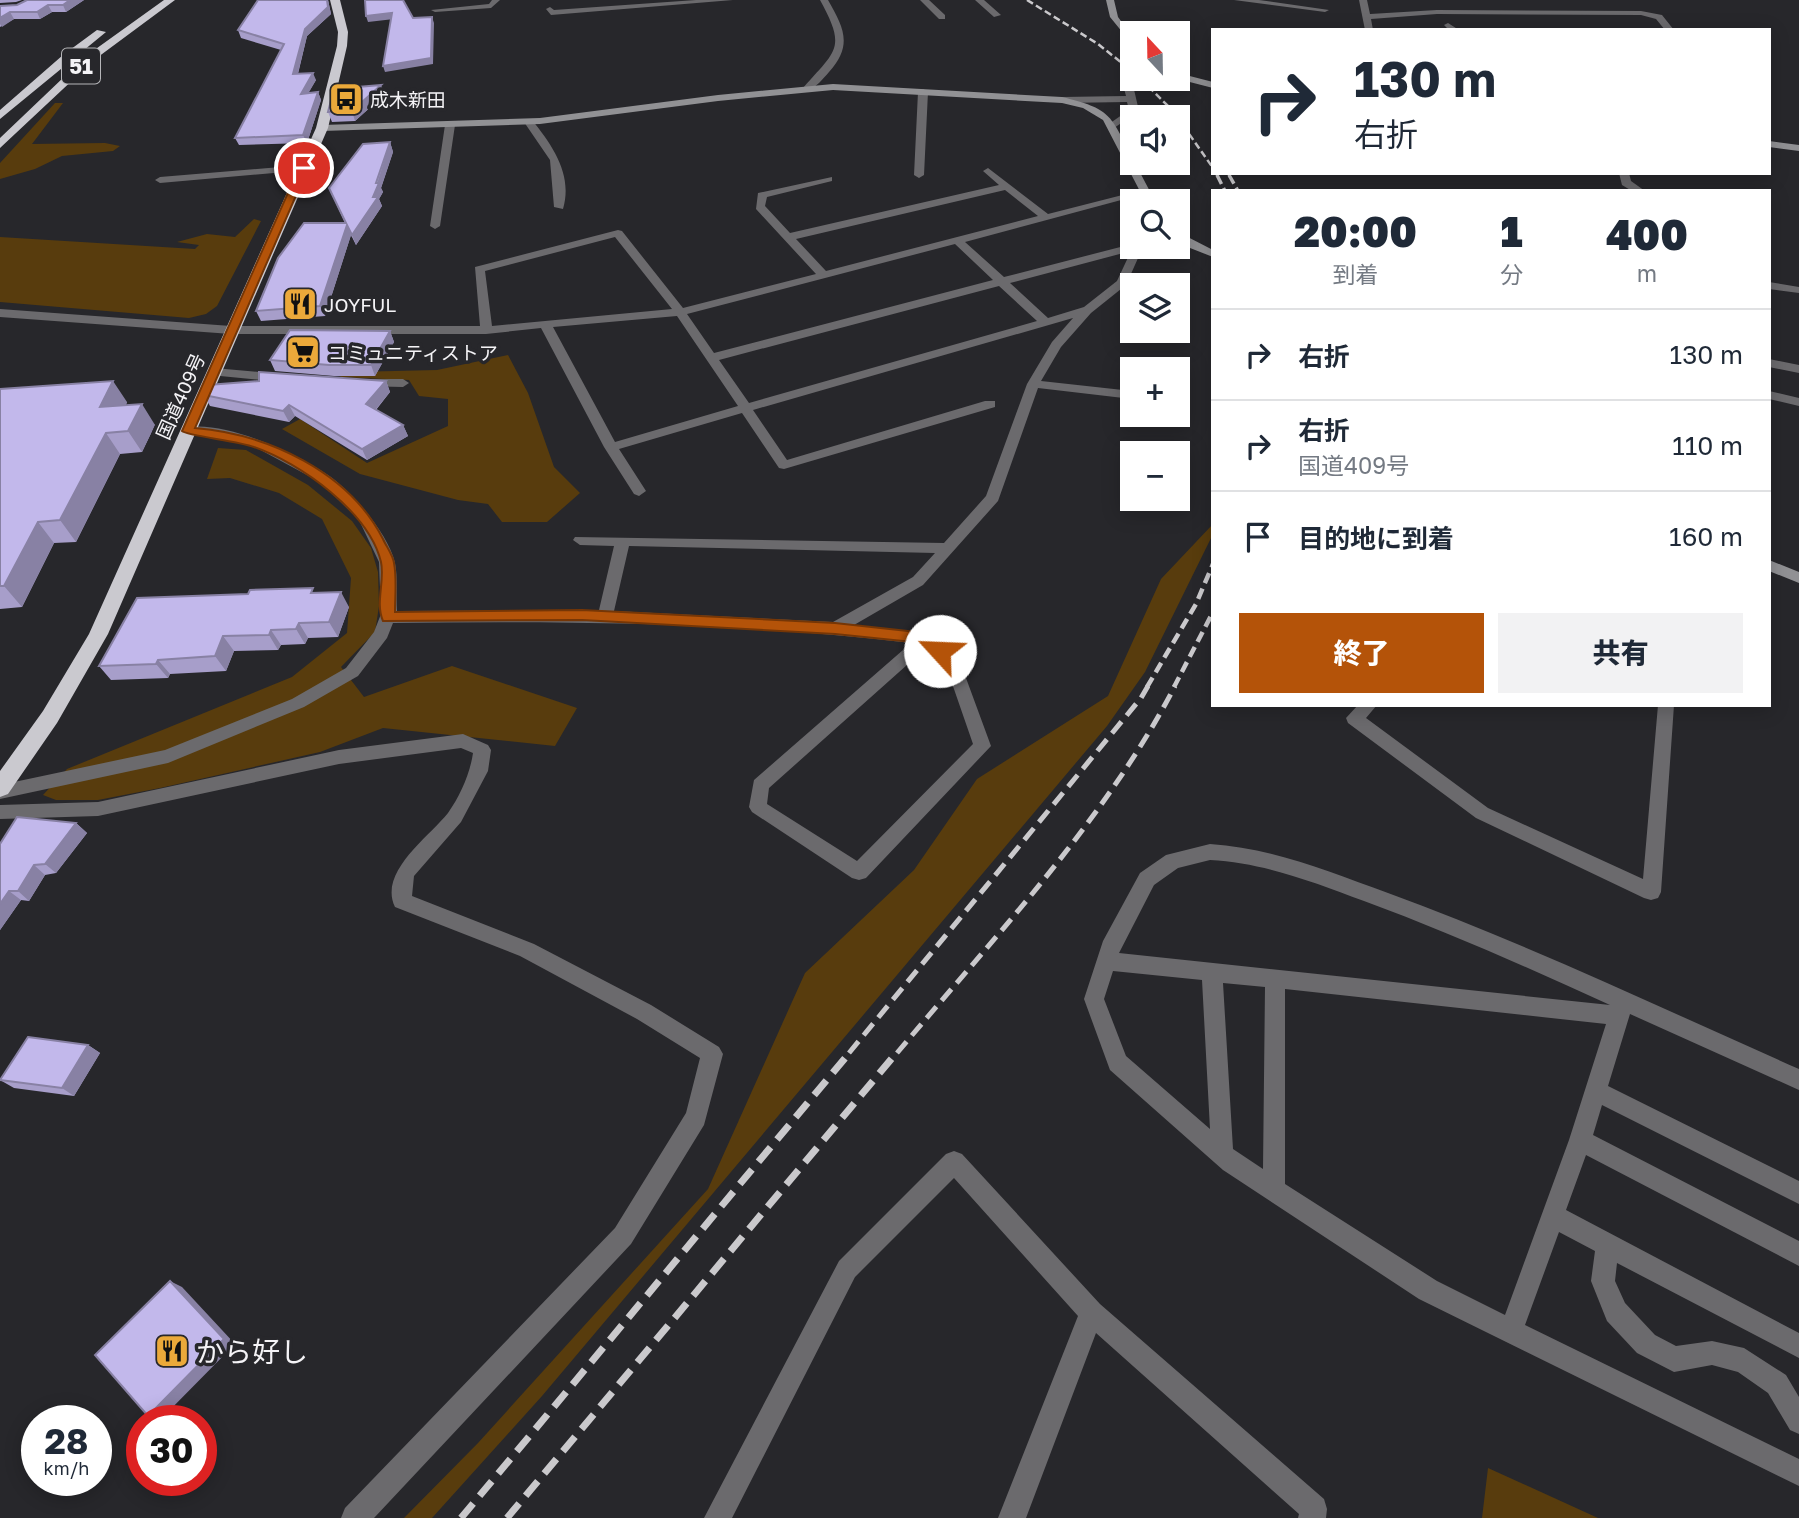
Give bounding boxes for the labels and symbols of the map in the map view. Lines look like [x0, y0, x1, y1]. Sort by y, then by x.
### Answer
north arrow [1120, 21, 1190, 91]
road number: 51 [62, 48, 100, 84]
bus stop icon: 成木新田 [327, 80, 365, 118]
place label: 成木新田 [370, 88, 446, 111]
pin [274, 138, 334, 198]
restaurant icon: JOYFUL [281, 285, 319, 323]
place label: JOYFUL [324, 293, 396, 316]
supermarket icon: コミュニティストア [284, 333, 322, 371]
place label: コミュニティストア [328, 341, 498, 364]
street label: 国道409号 [151, 349, 209, 443]
position arrow [903, 614, 977, 688]
restaurant icon: から好し [153, 1332, 191, 1370]
place label: から好し [196, 1335, 308, 1368]
speed limit sign: 30 [126, 1405, 217, 1496]

